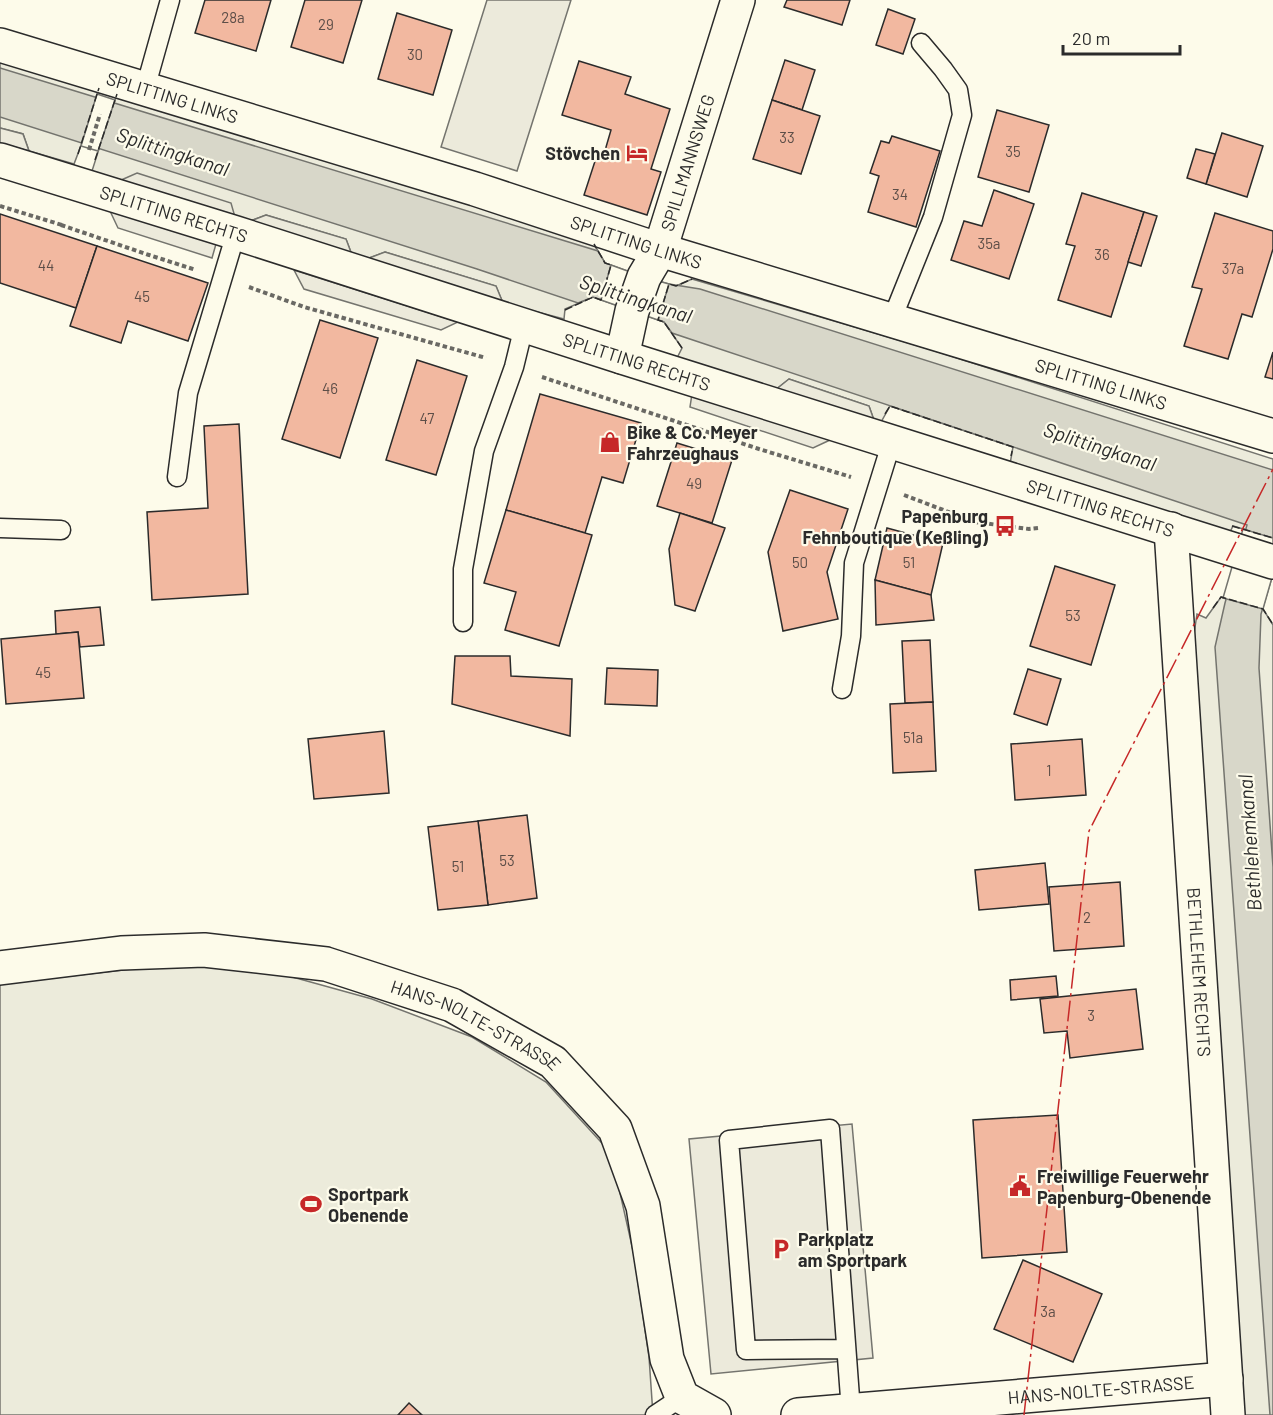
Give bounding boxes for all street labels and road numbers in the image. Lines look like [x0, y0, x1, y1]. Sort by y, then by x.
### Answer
street label: SPLITTING LINKS [104, 67, 241, 128]
street label: SPILLMANNSWEG [656, 92, 719, 234]
street label: SPLITTING RECHTS [97, 181, 250, 247]
street label: SPLITTING LINKS [568, 210, 704, 273]
street label: SPLITTING RECHTS [560, 328, 713, 395]
street label: SPLITTING LINKS [1032, 353, 1170, 414]
street label: SPLITTING RECHTS [1024, 474, 1177, 541]
street label: BETHLEHEM RECHTS [1183, 887, 1216, 1058]
street label: HANS-NOLTE-STRASSE [388, 975, 566, 1075]
street label: HANS-NOLTE-STRASSE [1007, 1371, 1195, 1408]

